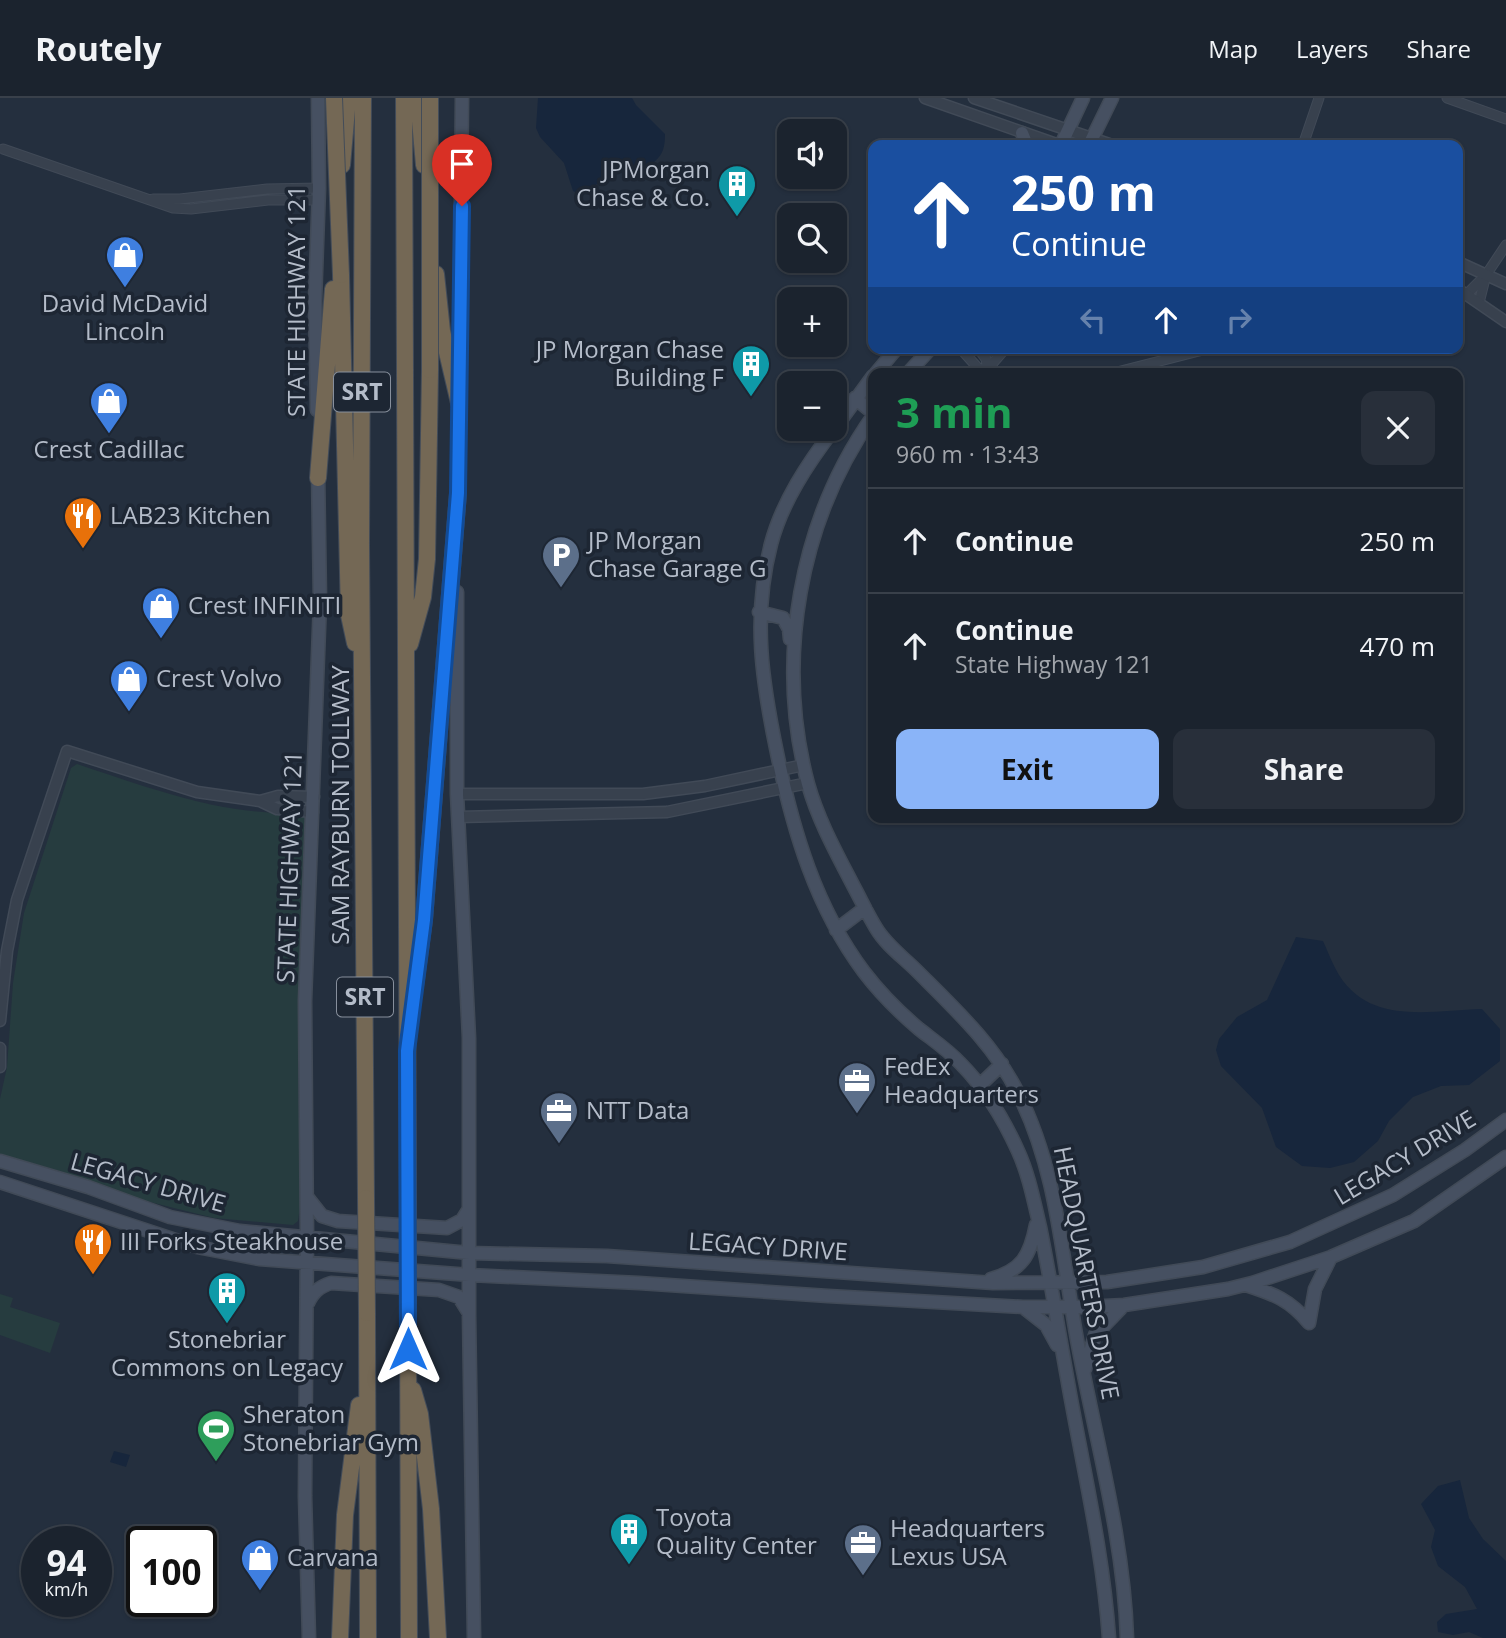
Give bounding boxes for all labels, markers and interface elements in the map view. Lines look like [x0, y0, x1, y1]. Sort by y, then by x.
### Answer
text: Routely [35, 26, 162, 71]
text: Map [1208, 32, 1258, 65]
text: Layers [1296, 32, 1369, 65]
text: Share [1407, 32, 1471, 65]
map controls [777, 119, 847, 441]
button: sound [777, 119, 847, 189]
pin [432, 134, 492, 206]
icon: arrive [443, 145, 481, 183]
place label: JPMorgan Chase & Co. [576, 152, 710, 213]
text: 250 m [1011, 159, 1156, 225]
building icon: JPMorgan Chase & Co. [716, 163, 758, 218]
icon: ahead [896, 168, 987, 259]
street label: STATE HIGHWAY 121 [279, 185, 312, 417]
button: search [777, 203, 847, 273]
text: Continue [1011, 222, 1147, 265]
shop icon: David McDavid Lincoln [104, 234, 146, 289]
place label: David McDavid Lincoln [42, 286, 208, 347]
button: + [777, 287, 847, 357]
icon: left [1074, 301, 1112, 339]
icon: ahead [1147, 301, 1185, 339]
icon: right [1220, 301, 1258, 339]
place label: JP Morgan Chase Building F [534, 332, 724, 393]
building icon: JP Morgan Chase Building F [730, 343, 772, 398]
button: − [777, 371, 847, 441]
road number: SRT [334, 372, 390, 412]
shop icon: Crest Cadillac [88, 380, 130, 435]
text: 3 min [896, 383, 1013, 440]
button: close [1361, 391, 1435, 465]
place label: Crest Cadillac [34, 432, 184, 465]
text: 960 m · 13:43 [896, 438, 1039, 470]
restaurant icon: LAB23 Kitchen [62, 495, 104, 550]
place label: LAB23 Kitchen [110, 498, 271, 531]
icon: ahead [896, 522, 934, 560]
place label: JP Morgan Chase Garage G [586, 523, 766, 584]
text: Continue [955, 523, 1074, 559]
text: 250 m [1360, 523, 1435, 559]
parking icon: JP Morgan Chase Garage G [540, 534, 582, 589]
shop icon: Crest INFINITI [140, 585, 182, 640]
place label: Crest INFINITI [188, 588, 341, 621]
text: Continue [955, 612, 1074, 648]
icon: ahead [896, 627, 934, 665]
text: 470 m [1360, 628, 1435, 664]
text: State Highway 121 [955, 648, 1153, 680]
shop icon: Crest Volvo [108, 658, 150, 713]
place label: Crest Volvo [156, 661, 282, 694]
street label: SAM RAYBURN TOLLWAY [323, 665, 356, 945]
button: Exit [896, 729, 1159, 809]
button: Share [1173, 729, 1435, 809]
street label: STATE HIGHWAY 121 [268, 750, 309, 983]
road number: SRT [337, 977, 393, 1016]
place label: FedEx Headquarters [884, 1049, 1039, 1110]
office icon: FedEx Headquarters [836, 1060, 878, 1115]
office icon: NTT Data [538, 1090, 580, 1145]
place label: NTT Data [586, 1093, 689, 1126]
street label: LEGACY DRIVE [1327, 1101, 1481, 1212]
street label: HEADQUARTERS DRIVE [1047, 1143, 1128, 1402]
street label: LEGACY DRIVE [67, 1144, 230, 1219]
restaurant icon: III Forks Steakhouse [72, 1221, 114, 1276]
street label: LEGACY DRIVE [687, 1223, 849, 1268]
place label: III Forks Steakhouse [120, 1224, 343, 1257]
building icon: Stonebriar Commons on Legacy [206, 1270, 248, 1325]
position arrow [371, 1312, 445, 1386]
place label: Stonebriar Commons on Legacy [111, 1322, 344, 1383]
place label: Sheraton Stonebriar Gym [243, 1397, 419, 1458]
sports icon: Sheraton Stonebriar Gym [195, 1408, 237, 1463]
place label: Toyota Quality Center [656, 1500, 817, 1561]
building icon: Toyota Quality Center [608, 1511, 650, 1566]
place label: Headquarters Lexus USA [890, 1511, 1045, 1572]
office icon: Headquarters Lexus USA [842, 1522, 884, 1577]
speed limit sign: 100 [126, 1526, 217, 1617]
shop icon: Carvana [239, 1537, 281, 1592]
text: 94 [46, 1539, 87, 1586]
place label: Carvana [287, 1540, 379, 1573]
text: km/h [45, 1577, 88, 1601]

